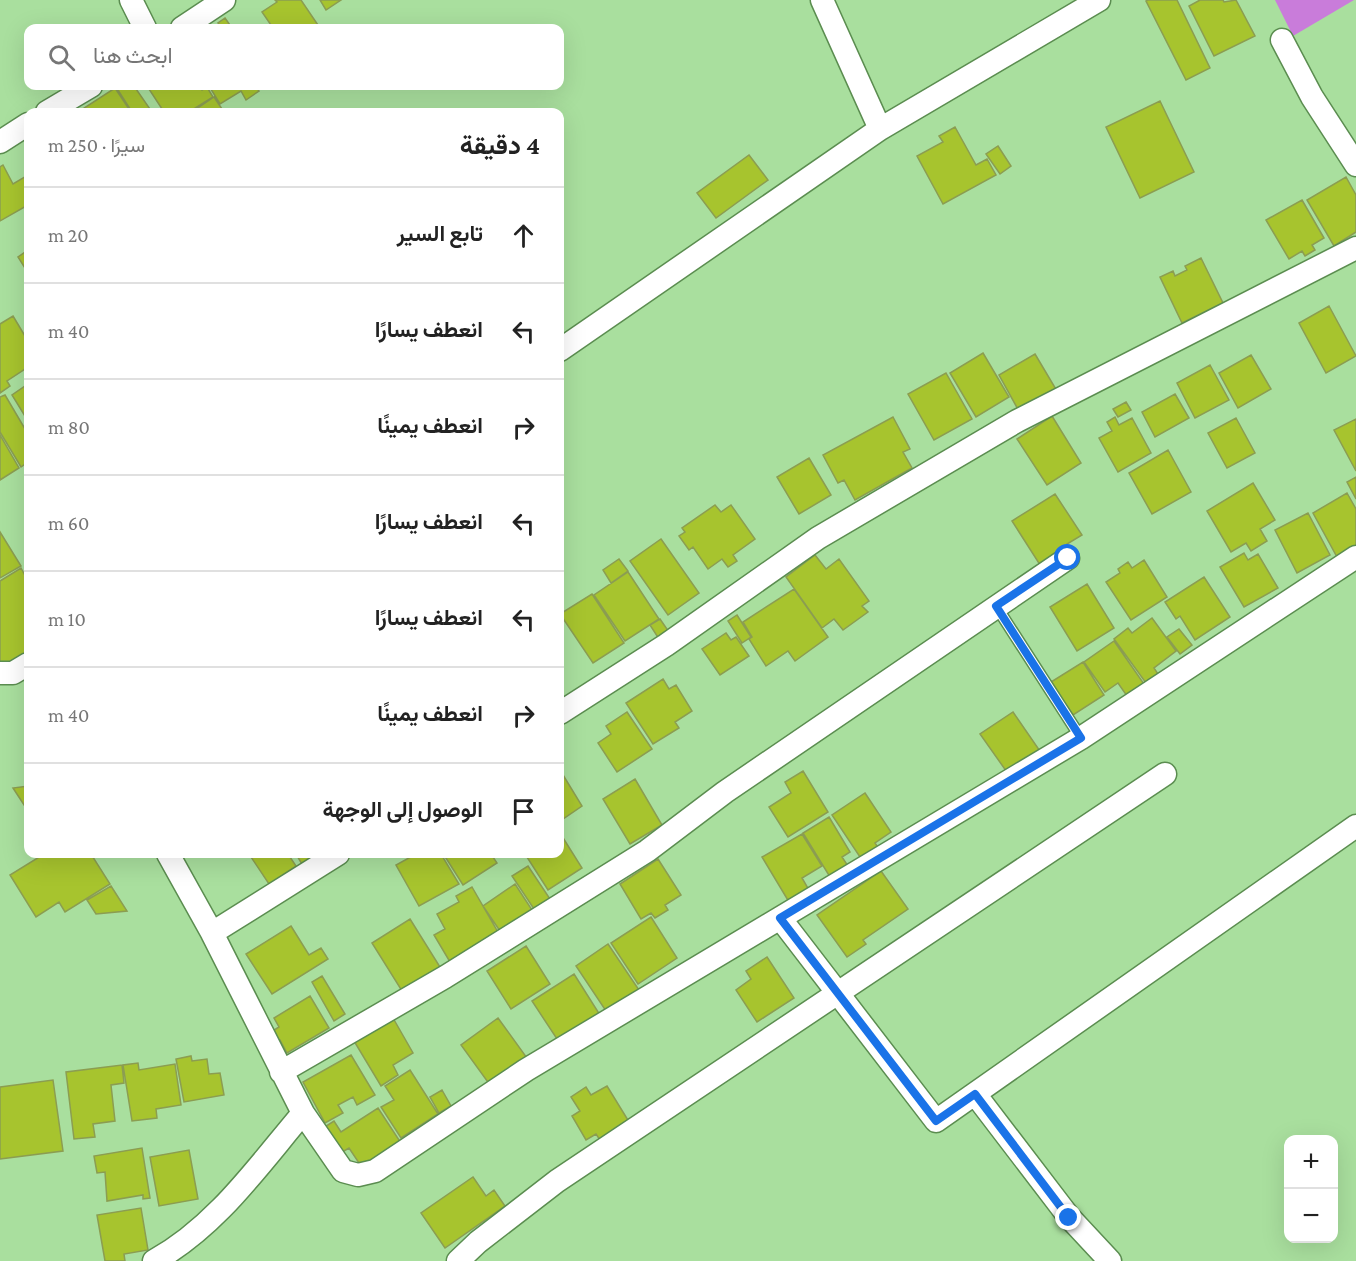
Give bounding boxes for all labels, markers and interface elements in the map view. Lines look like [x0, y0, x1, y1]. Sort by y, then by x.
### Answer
search box [24, 24, 564, 90]
icon: search [45, 41, 78, 74]
text: ابحث هنا [93, 43, 173, 68]
text: 4 دقيقة [460, 131, 540, 160]
text: سيرًا · 250 m [48, 134, 145, 156]
icon: ahead [507, 219, 540, 252]
text: تابع السير [397, 221, 483, 246]
text: 20 m [48, 224, 89, 246]
icon: left [507, 315, 540, 348]
text: انعطف يسارًا [375, 317, 483, 342]
text: 40 m [48, 320, 89, 342]
icon: right [507, 411, 540, 444]
text: انعطف يمينًا [377, 413, 483, 438]
text: 80 m [48, 416, 90, 438]
icon: left [507, 507, 540, 540]
text: انعطف يسارًا [375, 509, 483, 534]
text: 60 m [48, 512, 89, 534]
route start [1054, 544, 1080, 570]
icon: left [507, 603, 540, 636]
text: انعطف يسارًا [375, 605, 483, 630]
text: 10 m [48, 608, 86, 630]
icon: right [507, 699, 540, 732]
text: انعطف يمينًا [377, 701, 483, 726]
text: 40 m [48, 704, 89, 726]
icon: arrive [507, 795, 540, 828]
text: الوصول إلى الوجهة [322, 797, 483, 822]
map controls [1284, 1135, 1338, 1243]
button: + [1284, 1135, 1338, 1189]
button: − [1284, 1189, 1338, 1243]
route end [1055, 1204, 1081, 1230]

